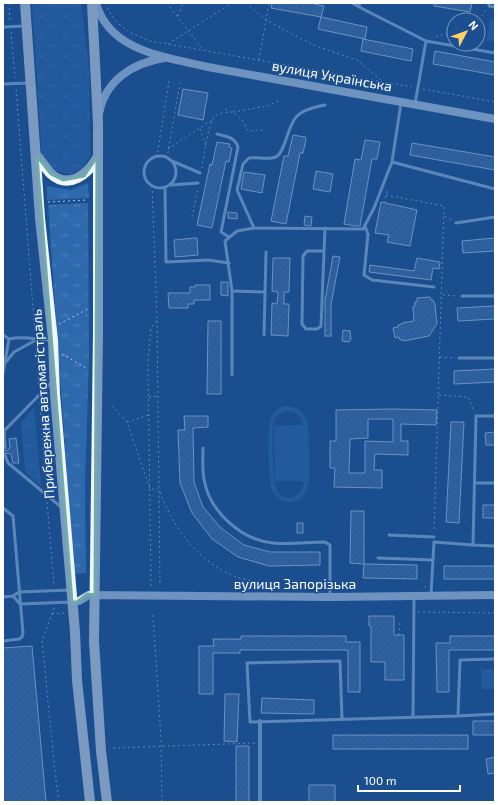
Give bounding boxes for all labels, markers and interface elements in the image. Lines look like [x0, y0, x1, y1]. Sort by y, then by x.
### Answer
north arrow [446, 12, 486, 52]
text: N [466, 18, 481, 32]
street label: вулиця Українська [271, 57, 393, 94]
street label: Прибережна автомагістраль [27, 309, 58, 499]
street label: вулиця Запорізька [234, 575, 356, 592]
scale bar [358, 767, 460, 793]
text: 100 m [364, 773, 396, 787]

